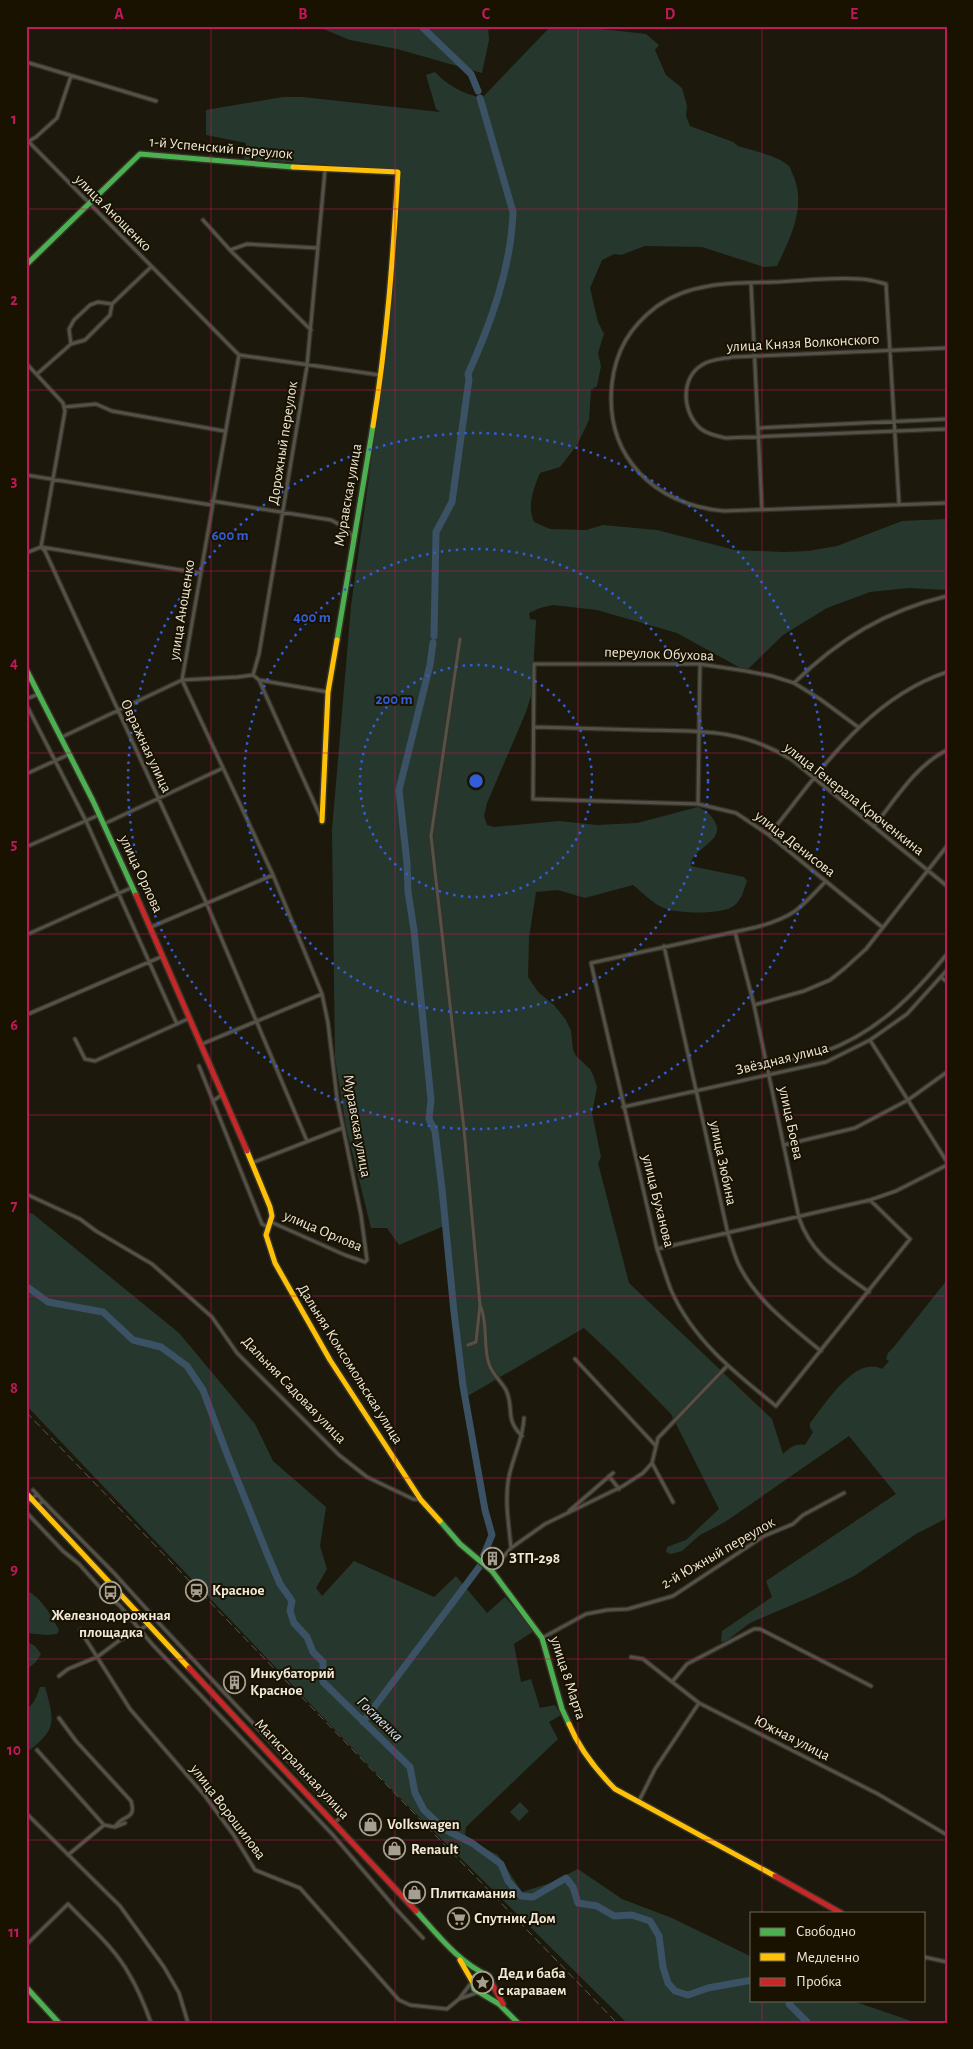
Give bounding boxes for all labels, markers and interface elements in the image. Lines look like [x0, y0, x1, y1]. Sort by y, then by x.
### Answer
text: A [114, 6, 124, 22]
text: B [298, 6, 308, 22]
text: C [482, 6, 491, 22]
text: D [665, 6, 676, 22]
text: E [850, 6, 858, 22]
text: 1 [11, 111, 17, 127]
street label: 1-й Успенский переулок [149, 134, 293, 162]
street label: улица Анощенко [71, 171, 154, 254]
text: 2 [10, 292, 18, 308]
street label: улица Князя Волконского [725, 332, 880, 355]
street label: Дорожный переулок [266, 380, 300, 506]
street label: Муравская улица [332, 442, 364, 548]
text: 3 [11, 473, 18, 489]
text: 600 m [211, 528, 249, 543]
street label: улица Анощенко [166, 559, 197, 662]
text: 400 m [293, 610, 331, 625]
street label: переулок Обухова [604, 645, 714, 663]
text: 4 [10, 655, 18, 671]
text: 200 m [375, 692, 413, 707]
street label: Овражная улица [118, 697, 174, 795]
street label: улица Генерала Крюченкина [780, 739, 927, 858]
centre of rings [467, 772, 485, 790]
street label: улица Денисова [751, 807, 838, 880]
street label: улица Орлова [116, 832, 166, 915]
text: 5 [11, 836, 18, 852]
text: 6 [10, 1017, 18, 1033]
street label: Звёздная улица [734, 1040, 830, 1078]
street label: Муравская улица [341, 1073, 373, 1179]
street label: улица Боева [776, 1084, 806, 1161]
street label: улица Зюбина [707, 1118, 739, 1207]
street label: улица Буханова [639, 1152, 677, 1249]
text: 7 [11, 1198, 18, 1214]
street label: улица Орлова [281, 1207, 365, 1254]
street label: Дальняя Комсомольская улица [294, 1281, 406, 1447]
street label: Дальняя Садовая улица [239, 1333, 349, 1447]
text: 8 [10, 1380, 18, 1396]
street label: 2-й Южный переулок [659, 1514, 777, 1592]
building icon: ЗТП-298 [481, 1546, 505, 1570]
place label: ЗТП-298 [509, 1551, 560, 1566]
text: 9 [10, 1561, 18, 1577]
station icon: Красное [184, 1578, 208, 1602]
bus stop icon: Железнодорожная площадка [99, 1580, 123, 1604]
place label: Красное [212, 1583, 265, 1598]
place label: Железнодорожная площадка [51, 1608, 171, 1640]
street label: улица 8 Марта [547, 1634, 589, 1722]
place label: Инкубаторий Красное [250, 1666, 335, 1698]
building icon: Инкубаторий Красное [222, 1670, 246, 1694]
water label: Гостенка [354, 1693, 406, 1745]
street label: Южная улица [752, 1713, 832, 1764]
street label: Магистральная улица [252, 1716, 352, 1822]
text: 10 [7, 1742, 21, 1758]
street label: улица Ворошилова [187, 1761, 269, 1862]
shop icon: Volkswagen [359, 1812, 383, 1836]
place label: Volkswagen [387, 1817, 460, 1832]
shop icon: Renault [383, 1837, 407, 1861]
place label: Renault [411, 1842, 458, 1857]
shop icon: Плиткамания [402, 1881, 426, 1905]
place label: Плиткамания [430, 1886, 516, 1901]
supermarket icon: Спутник Дом [446, 1906, 470, 1930]
place label: Спутник Дом [474, 1911, 556, 1926]
legend [750, 1912, 926, 2002]
text: 11 [8, 1924, 20, 1940]
text: Свободно [796, 1924, 856, 1939]
text: Медленно [796, 1950, 860, 1965]
place label: Дед и баба с караваем [498, 1966, 566, 1998]
place icon: Дед и баба с караваем [470, 1970, 494, 1994]
text: Пробка [796, 1974, 842, 1989]

